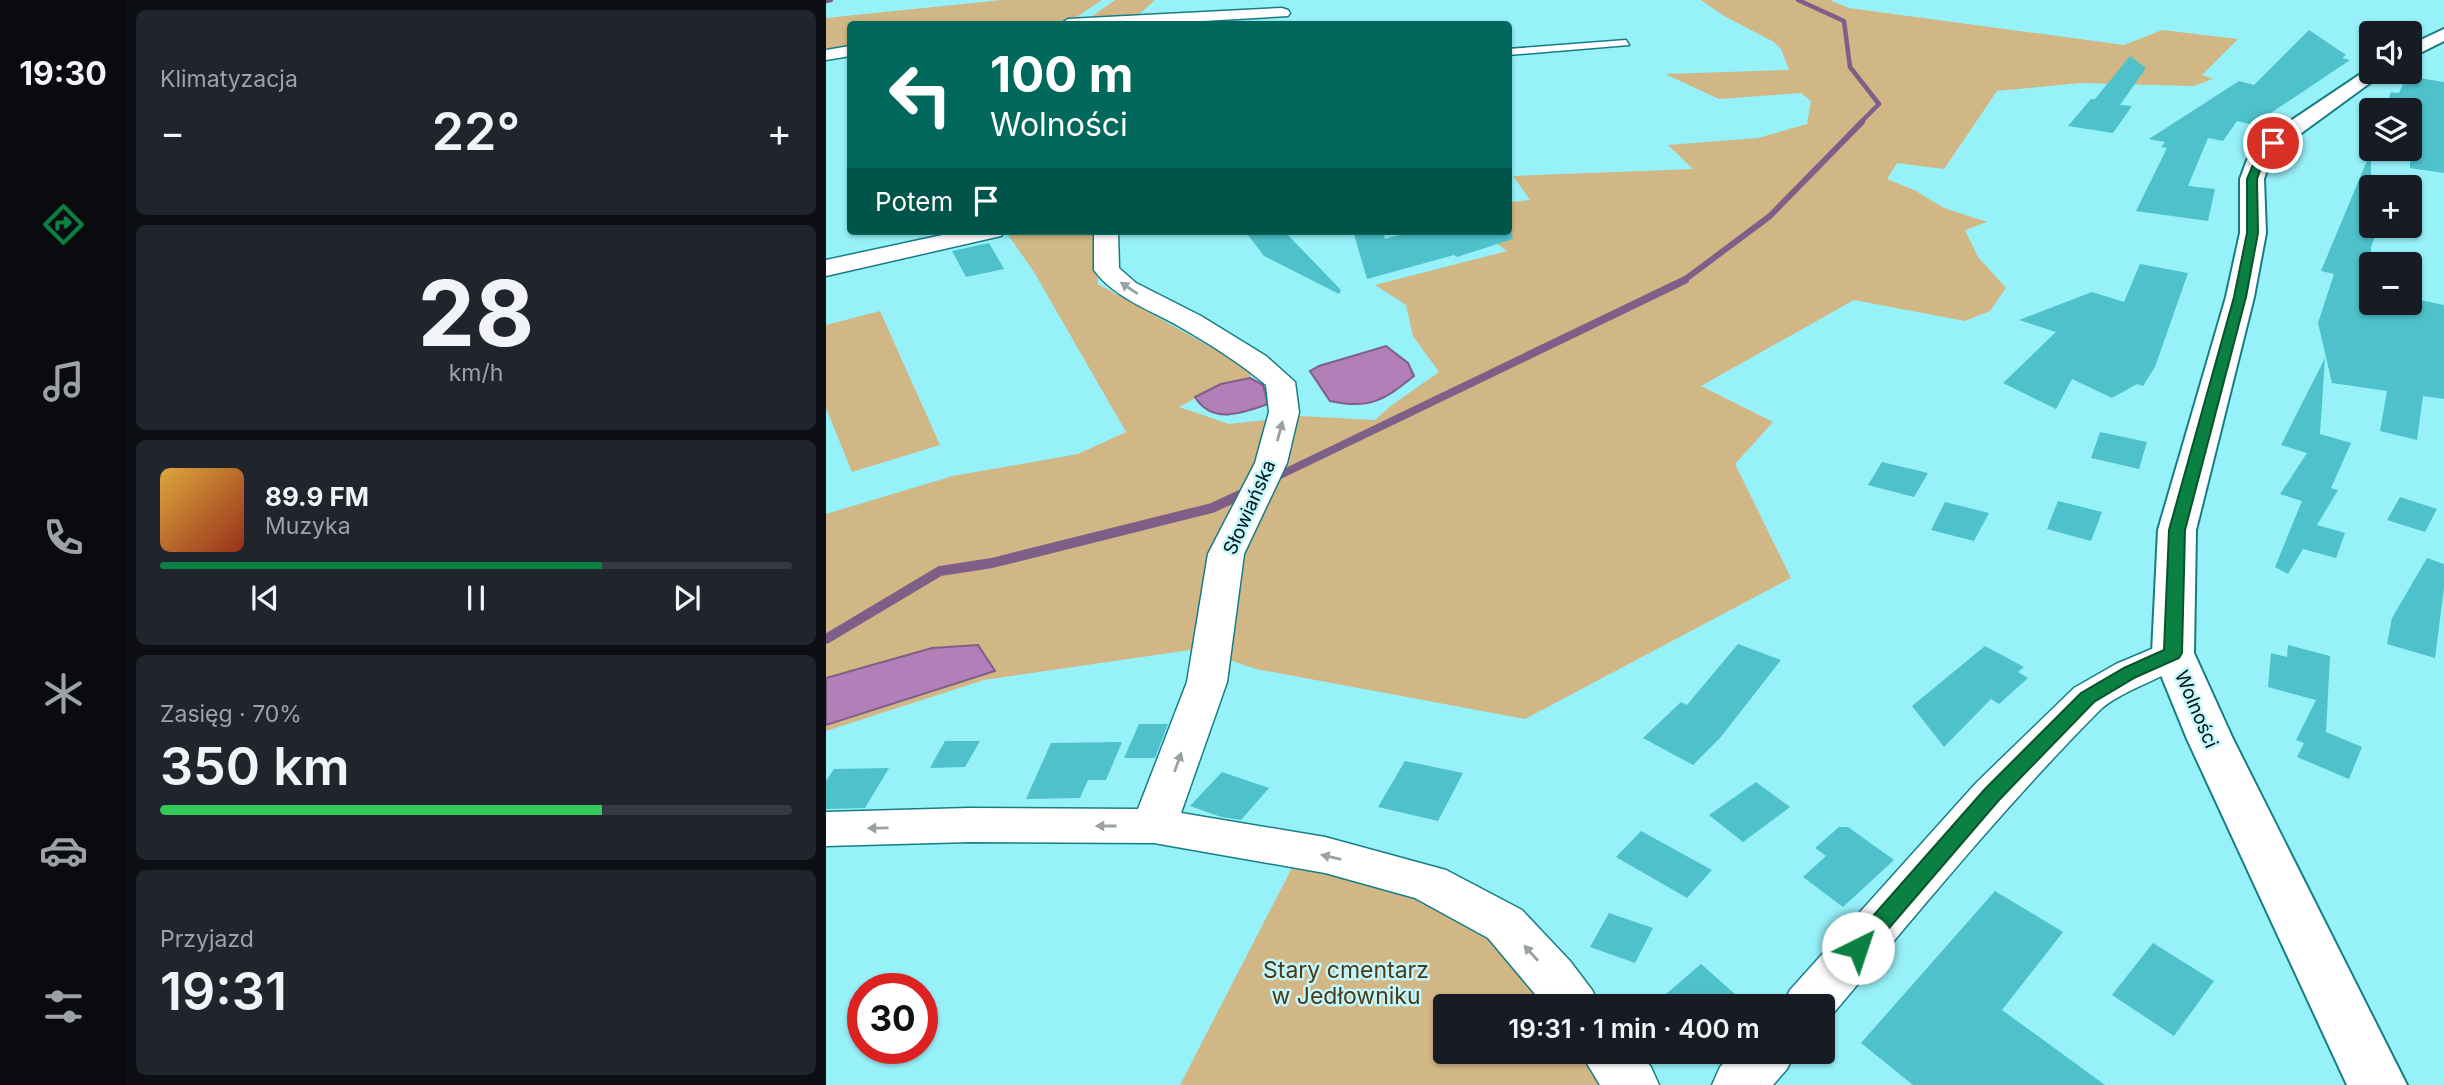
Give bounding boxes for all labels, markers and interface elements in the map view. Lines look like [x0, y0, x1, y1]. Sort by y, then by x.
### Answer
map controls [2359, 21, 2422, 315]
button: sound [2359, 21, 2422, 84]
text: 100 m [990, 45, 1134, 104]
icon: left [875, 49, 966, 140]
text: 19:30 [19, 54, 107, 93]
text: Klimatyzacja [160, 65, 298, 93]
button: layers [2359, 98, 2422, 161]
text: 22° [432, 100, 520, 163]
text: Wolności [990, 105, 1128, 144]
text: − [160, 109, 185, 155]
text: + [767, 109, 792, 155]
pin [2243, 113, 2303, 173]
icon: arrive [2254, 124, 2292, 162]
button: + [2359, 175, 2422, 238]
icon: arrive [967, 182, 1005, 220]
text: Potem [875, 186, 953, 217]
icon: directions [39, 200, 88, 249]
button: − [2359, 252, 2422, 315]
text: 28 [418, 258, 534, 368]
one-way arrow [1119, 281, 1139, 294]
icon: music [39, 357, 88, 406]
text: km/h [449, 359, 503, 387]
one-way arrow [1275, 419, 1286, 441]
street label: Słowiańska [1218, 456, 1281, 558]
text: 89.9 FM [265, 481, 369, 512]
text: Muzyka [265, 512, 351, 540]
icon: phone [39, 513, 88, 562]
icon: previous [246, 579, 284, 617]
icon: pause [457, 579, 495, 617]
icon: next [668, 579, 706, 617]
street label: Wolności [2170, 667, 2223, 751]
icon: climate [39, 669, 88, 718]
text: Zasięg · 70% [160, 700, 302, 728]
text: 350 km [160, 735, 350, 798]
one-way arrow [1172, 751, 1183, 772]
one-way arrow [1095, 820, 1117, 832]
one-way arrow [867, 822, 889, 833]
icon: car [39, 826, 88, 875]
one-way arrow [1320, 851, 1342, 862]
position arrow [1821, 911, 1895, 985]
text: Przyjazd [160, 925, 254, 953]
one-way arrow [1524, 945, 1540, 962]
park label: Stary cmentarz w Jedłowniku [1263, 956, 1429, 1010]
text: 19:31 [160, 960, 287, 1023]
speed limit sign: 30 [847, 973, 938, 1064]
icon: filters [39, 982, 88, 1031]
text: 19:31 · 1 min · 400 m [1508, 1013, 1760, 1044]

